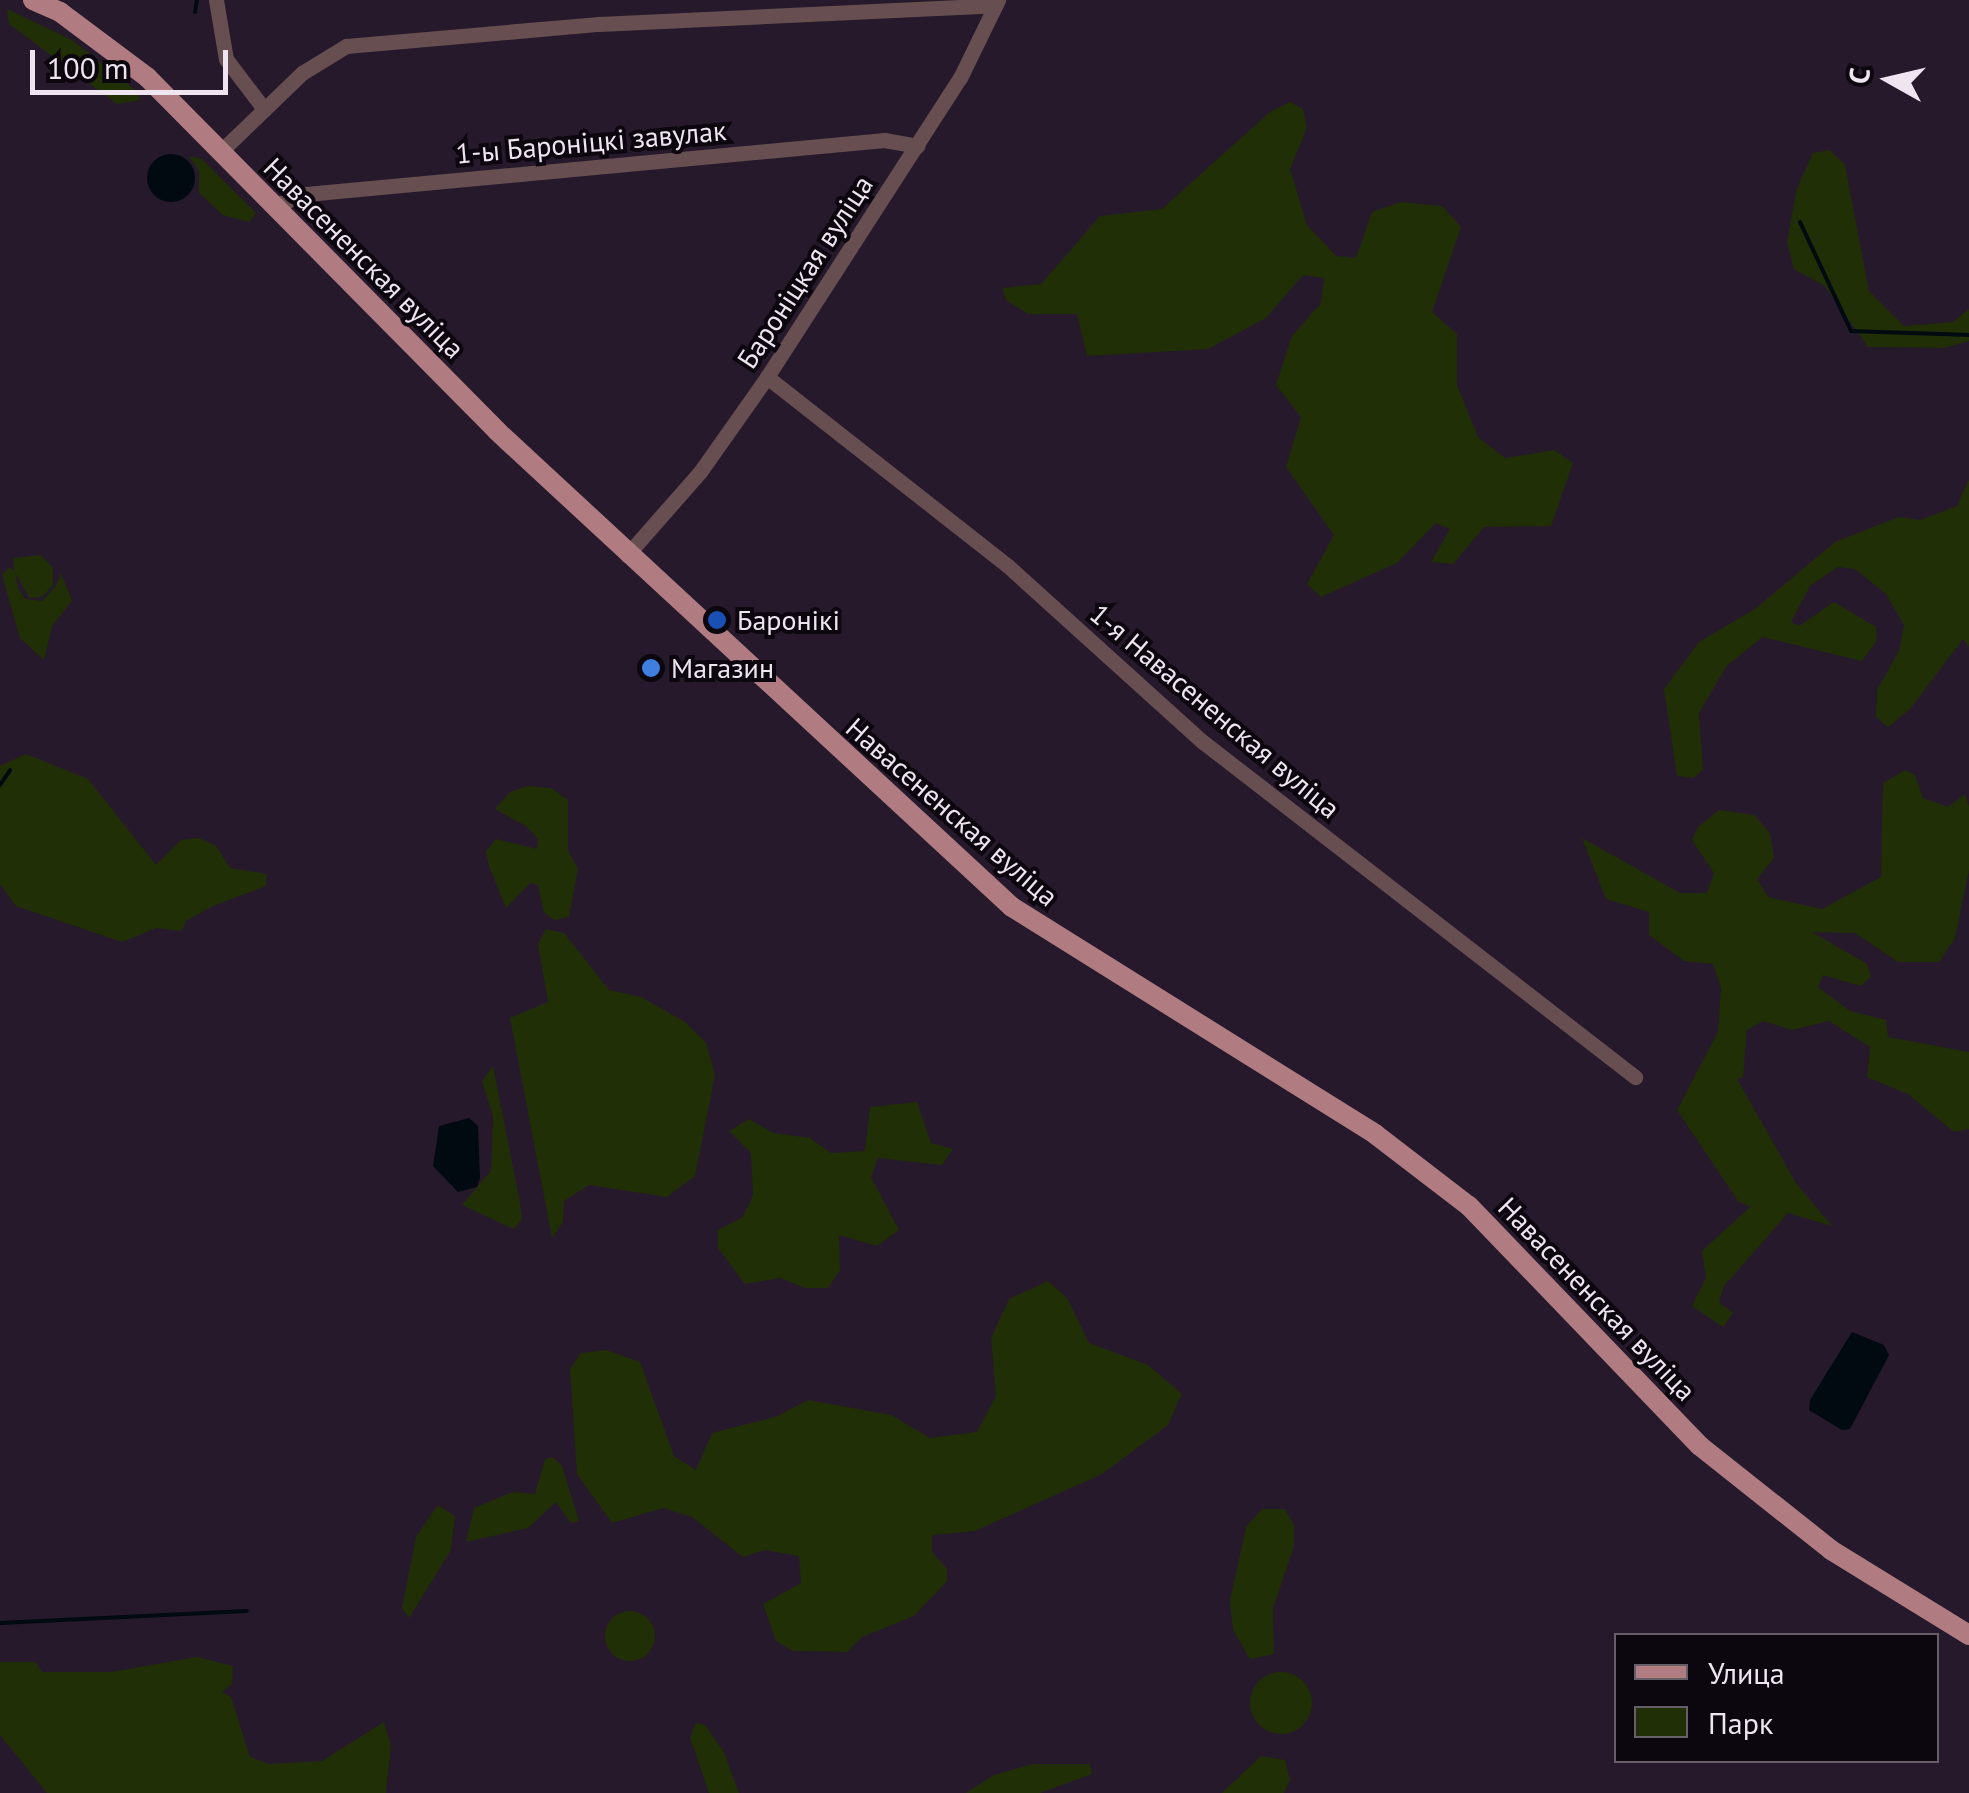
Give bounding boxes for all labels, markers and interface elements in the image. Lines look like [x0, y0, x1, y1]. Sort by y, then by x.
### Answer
scale bar [35, 30, 232, 92]
north arrow [1839, 30, 1939, 130]
text: 100 m [47, 48, 128, 87]
text: С [1839, 65, 1878, 86]
street label: 1-ы Бароніцкі завулак [454, 113, 728, 171]
street label: Навасененская вуліца [257, 151, 471, 365]
street label: Бароніцкая вуліца [730, 169, 880, 375]
street label: 1-я Навасененская вуліца [1083, 597, 1347, 825]
place label: Баронікі [737, 603, 840, 637]
marker: Баронікі [706, 609, 728, 631]
place label: Магазин [671, 651, 774, 685]
marker: Магазин [640, 657, 662, 679]
street label: Навасененская вуліца [839, 711, 1065, 913]
street label: Навасененская вуліца [1491, 1190, 1703, 1408]
legend [1614, 1633, 1939, 1763]
text: Улица [1708, 1653, 1785, 1692]
text: Парк [1708, 1703, 1773, 1742]

